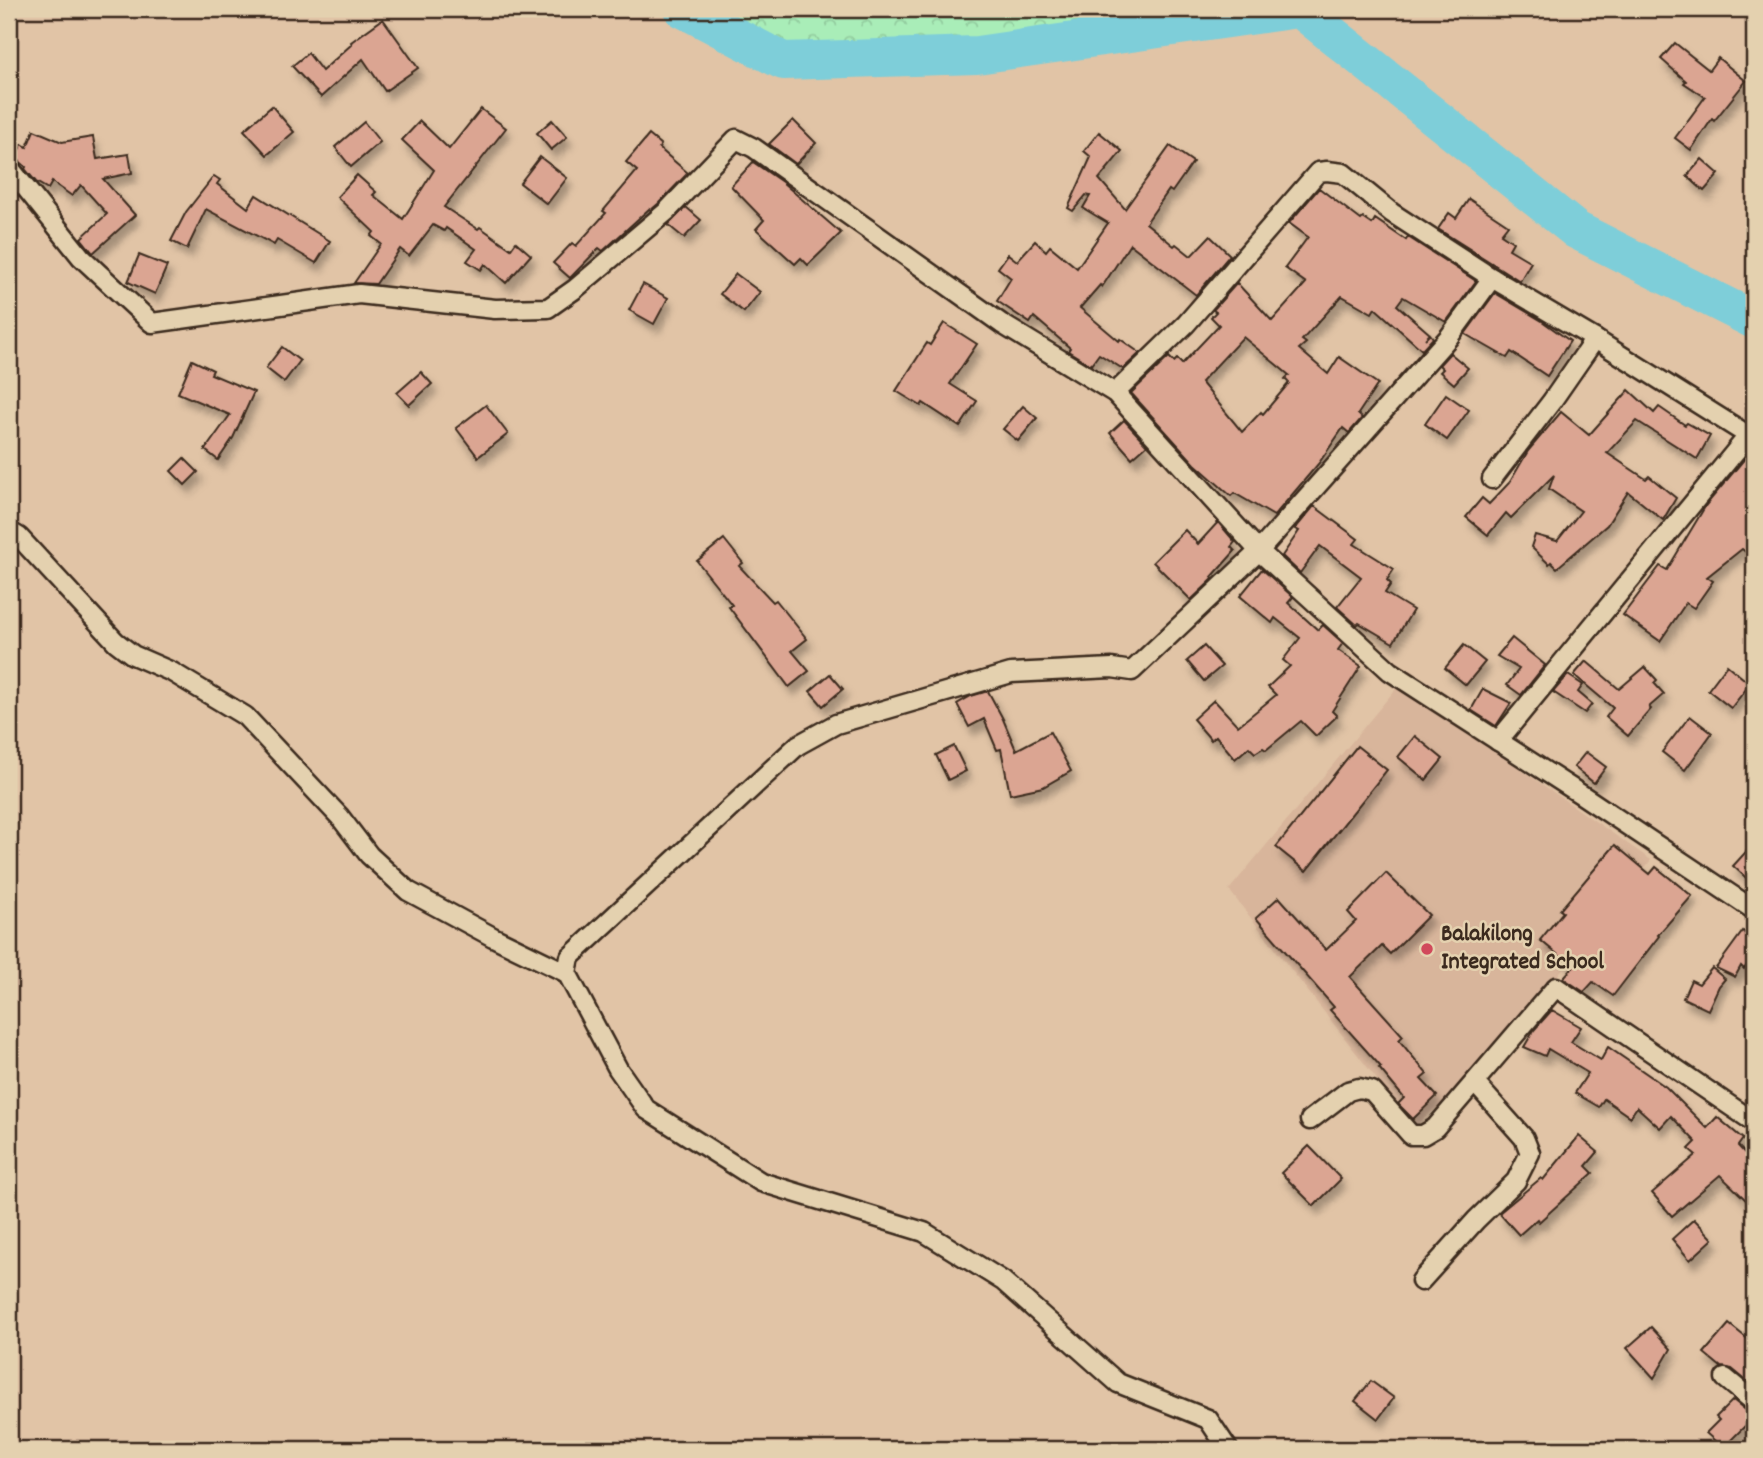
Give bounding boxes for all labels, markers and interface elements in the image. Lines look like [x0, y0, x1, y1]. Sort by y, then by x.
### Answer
place label: Balakilong Integrated School [1441, 918, 1604, 980]
marker: Balakilong Integrated School [1419, 941, 1435, 957]

